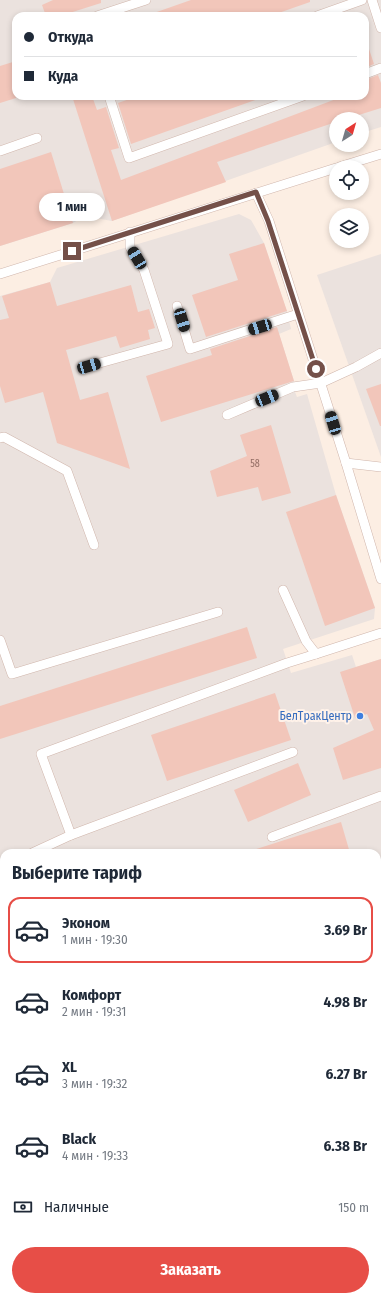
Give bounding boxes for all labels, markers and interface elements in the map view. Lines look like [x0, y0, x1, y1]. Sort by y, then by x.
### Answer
text: Откуда [48, 28, 93, 46]
text: Куда [48, 67, 78, 85]
north arrow [329, 112, 369, 152]
map controls [329, 112, 369, 248]
button: locate [329, 160, 369, 200]
callout: 1 мин [39, 193, 105, 221]
text: 1 мин [57, 199, 87, 214]
button: layers [329, 208, 369, 248]
route end [63, 242, 81, 260]
car [126, 245, 148, 271]
car [173, 307, 191, 333]
car [247, 318, 273, 336]
car [76, 357, 102, 375]
route start [307, 360, 325, 378]
car [254, 388, 280, 408]
car [324, 410, 342, 436]
house number: 58 [250, 458, 260, 470]
place label: БелТракЦентр [280, 709, 352, 723]
marker: БелТракЦентр [355, 711, 365, 721]
text: Выберите тариф [12, 862, 142, 884]
icon: car [14, 912, 50, 948]
text: Эконом [62, 914, 110, 932]
text: 3.69 Br [324, 921, 367, 939]
text: 1 мин · 19:30 [62, 932, 128, 947]
icon: car [14, 984, 50, 1020]
text: Комфорт [62, 986, 121, 1004]
text: 4.98 Br [324, 993, 367, 1011]
text: 2 мин · 19:31 [62, 1004, 126, 1019]
icon: car [14, 1056, 50, 1092]
text: XL [62, 1058, 77, 1076]
text: 6.27 Br [325, 1065, 367, 1083]
text: 3 мин · 19:32 [62, 1076, 127, 1091]
icon: car [14, 1128, 50, 1164]
text: Black [62, 1130, 96, 1148]
text: 6.38 Br [323, 1137, 367, 1155]
text: 4 мин · 19:33 [62, 1148, 128, 1163]
icon: cash [12, 1196, 34, 1218]
text: Наличные [44, 1198, 109, 1216]
text: 150 m [338, 1200, 369, 1215]
button: Заказать [12, 1247, 369, 1293]

